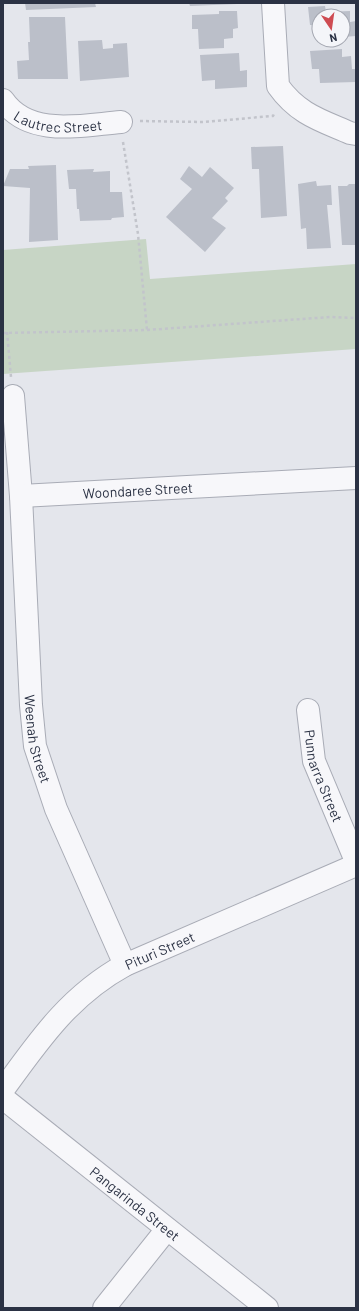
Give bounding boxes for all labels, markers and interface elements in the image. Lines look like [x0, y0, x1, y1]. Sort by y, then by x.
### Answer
north arrow [311, 8, 351, 48]
text: N [328, 31, 338, 45]
street label: Lautrec Street [11, 106, 103, 135]
street label: Woondaree Street [82, 478, 193, 501]
street label: Weenah Street [22, 694, 55, 785]
street label: Punnarra Street [302, 729, 347, 824]
street label: Pituri Street [122, 927, 197, 973]
street label: Pangarinda Street [87, 1162, 183, 1244]

